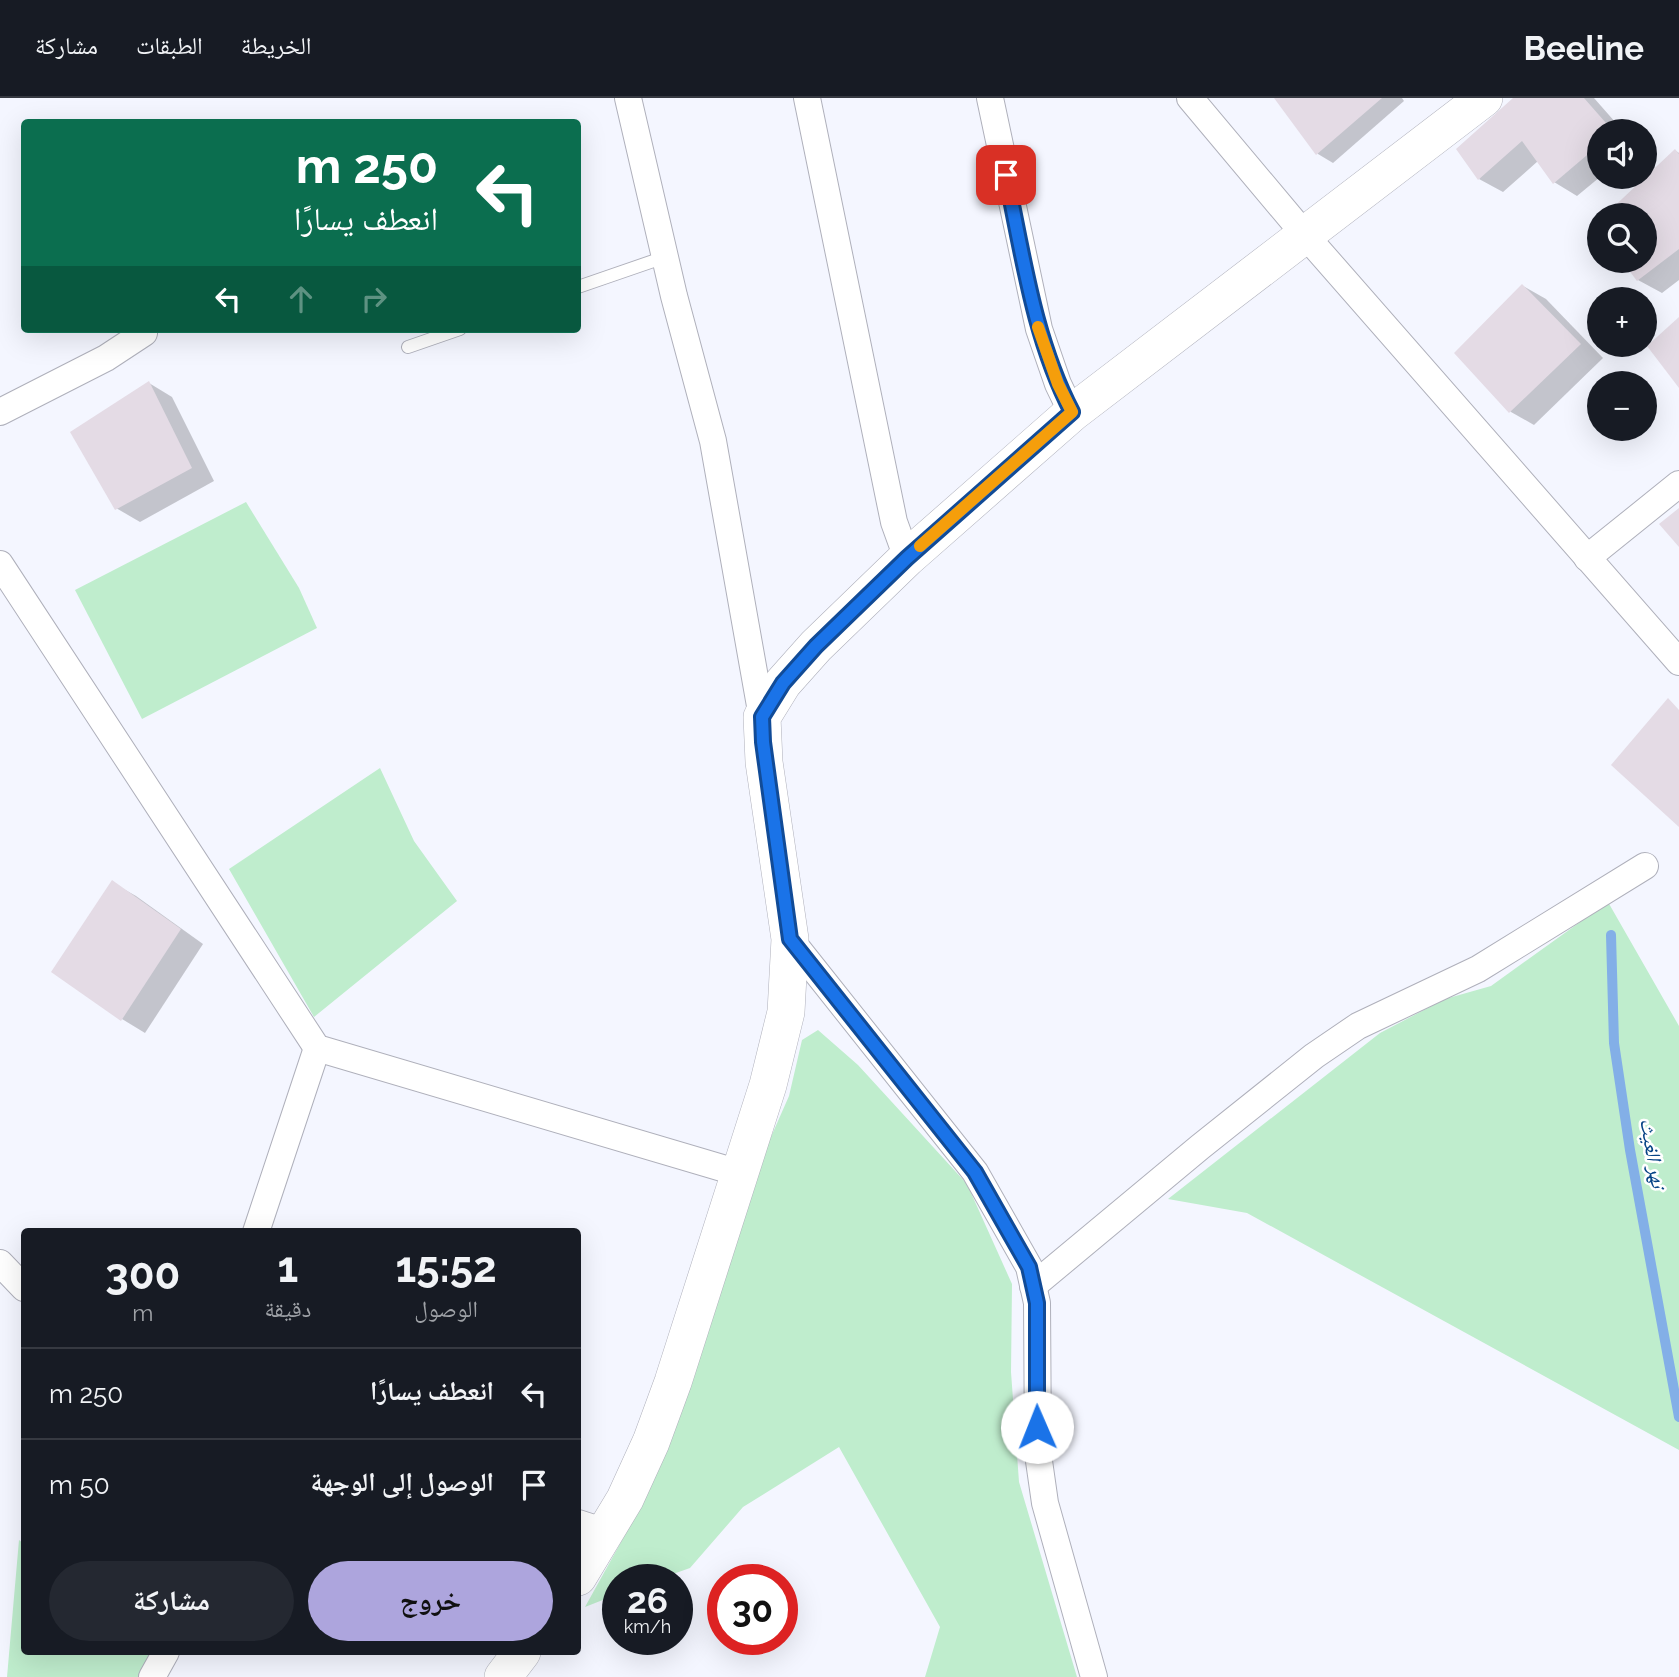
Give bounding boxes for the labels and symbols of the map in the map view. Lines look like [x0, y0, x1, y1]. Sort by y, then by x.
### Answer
pin [976, 145, 1036, 205]
water label: نهر الغيث [1635, 1116, 1673, 1193]
position arrow [1000, 1390, 1074, 1464]
speed limit sign: 30 [707, 1564, 798, 1655]

